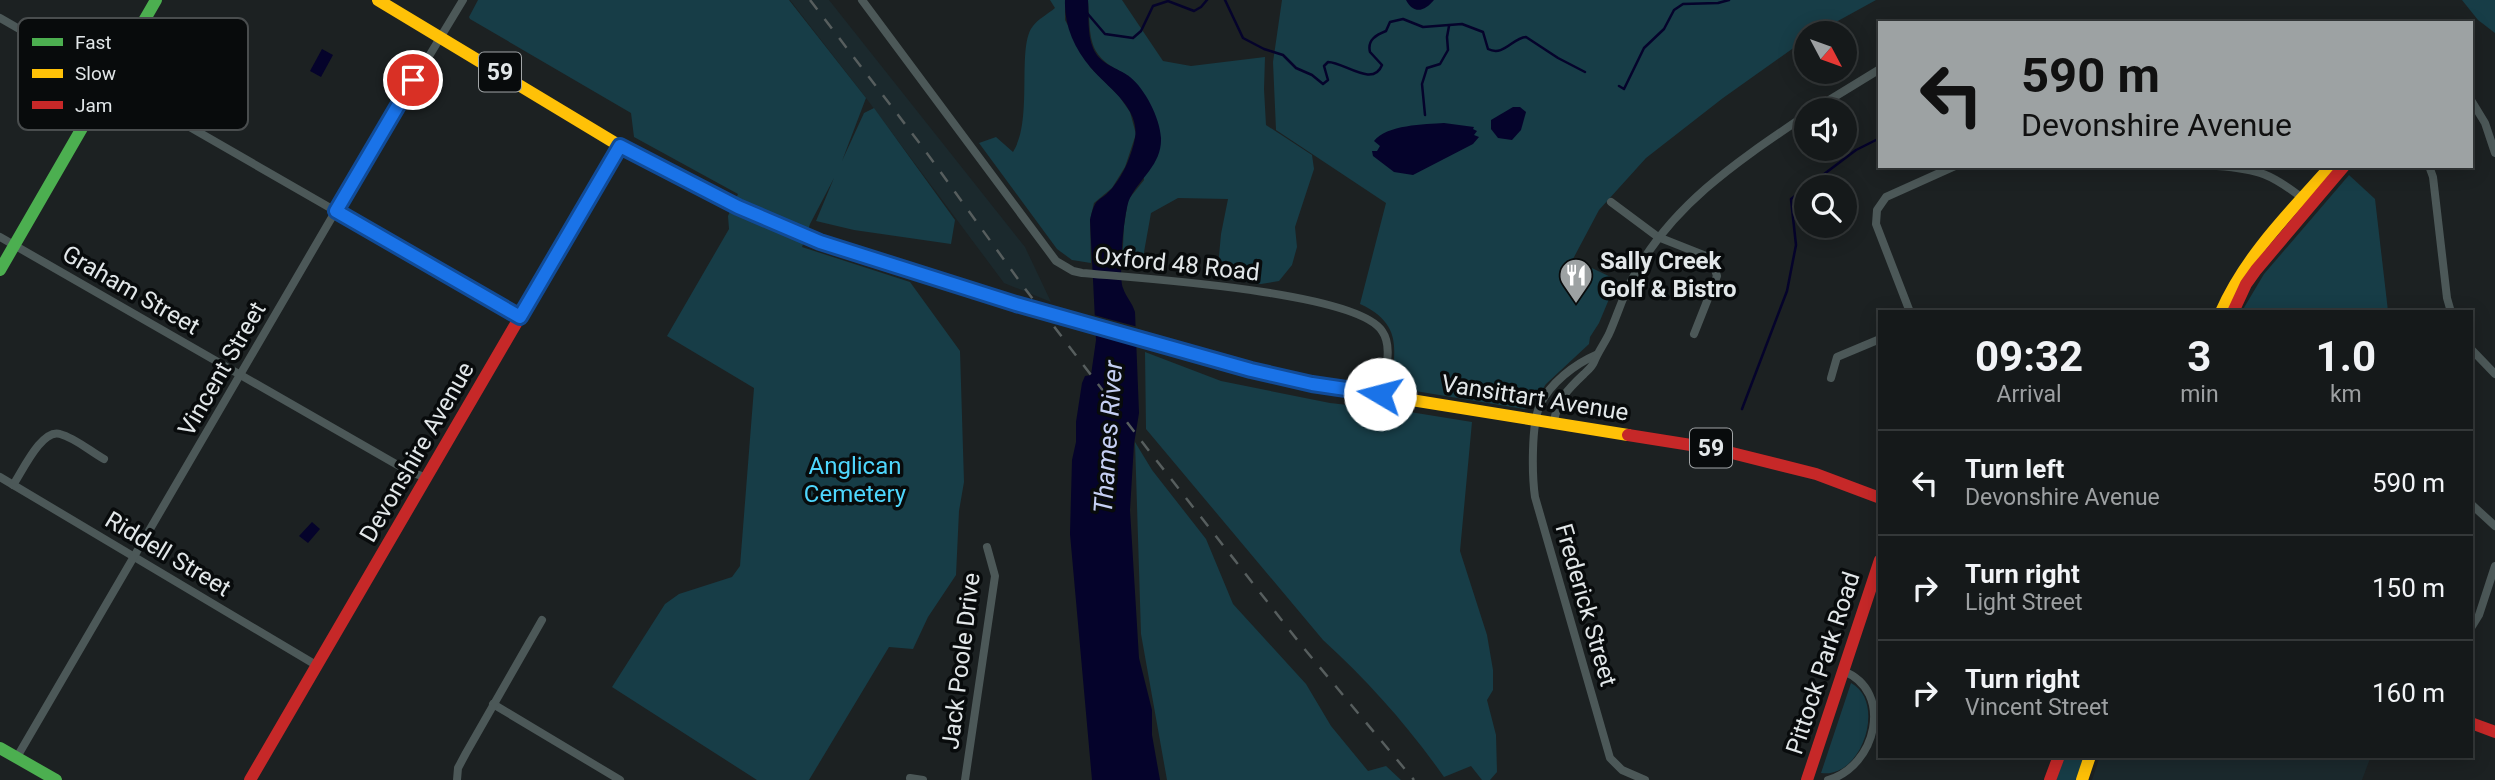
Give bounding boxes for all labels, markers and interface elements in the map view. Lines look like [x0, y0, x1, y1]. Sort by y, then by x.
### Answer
legend [18, 18, 248, 130]
north arrow [1794, 21, 1857, 84]
map controls [1794, 21, 1857, 238]
text: Fast [75, 31, 112, 54]
text: 590 m [2021, 47, 2160, 104]
icon: left [1906, 49, 1997, 140]
pin [383, 50, 443, 110]
road number: 59 [479, 53, 521, 92]
icon: arrive [394, 61, 432, 99]
text: Slow [75, 62, 116, 85]
text: Jam [75, 94, 112, 117]
button: sound [1794, 98, 1857, 161]
text: Devonshire Avenue [2021, 106, 2292, 144]
button: search [1794, 175, 1857, 238]
street label: Graham Street [57, 239, 205, 341]
street label: Oxford 48 Road [1093, 241, 1261, 287]
place label: Sally Creek Golf & Bistro [1600, 247, 1737, 303]
restaurant icon: Sally Creek Golf & Bistro [1557, 256, 1595, 305]
street label: Vincent Street [172, 297, 272, 441]
text: 09:32 [1975, 332, 2083, 381]
text: 3 [2187, 332, 2211, 381]
text: 1.0 [2316, 332, 2376, 381]
street label: Devonshire Avenue [354, 357, 480, 547]
position arrow [1343, 357, 1417, 431]
water label: Thames River [1088, 358, 1128, 514]
street label: Vansittart Avenue [1439, 369, 1631, 427]
text: Arrival [1996, 381, 2062, 408]
text: min [2180, 381, 2219, 408]
text: km [2330, 381, 2362, 408]
road number: 59 [1690, 428, 1732, 468]
park label: Anglican Cemetery [804, 452, 907, 508]
text: Turn left [1965, 454, 2064, 484]
icon: left [1906, 464, 1944, 502]
text: 590 m [2372, 468, 2445, 498]
text: Devonshire Avenue [1965, 484, 2160, 511]
street label: Riddell Street [100, 506, 236, 602]
street label: Frederick Street [1549, 520, 1623, 690]
text: Turn right [1965, 559, 2080, 589]
street label: Pittock Park Road [1780, 568, 1866, 758]
icon: right [1906, 569, 1944, 607]
street label: Jack Poole Drive [936, 571, 986, 751]
text: 150 m [2372, 573, 2445, 603]
text: Light Street [1965, 589, 2082, 616]
text: Turn right [1965, 664, 2080, 694]
icon: right [1906, 674, 1944, 712]
text: 160 m [2372, 678, 2445, 708]
text: Vincent Street [1965, 694, 2109, 721]

